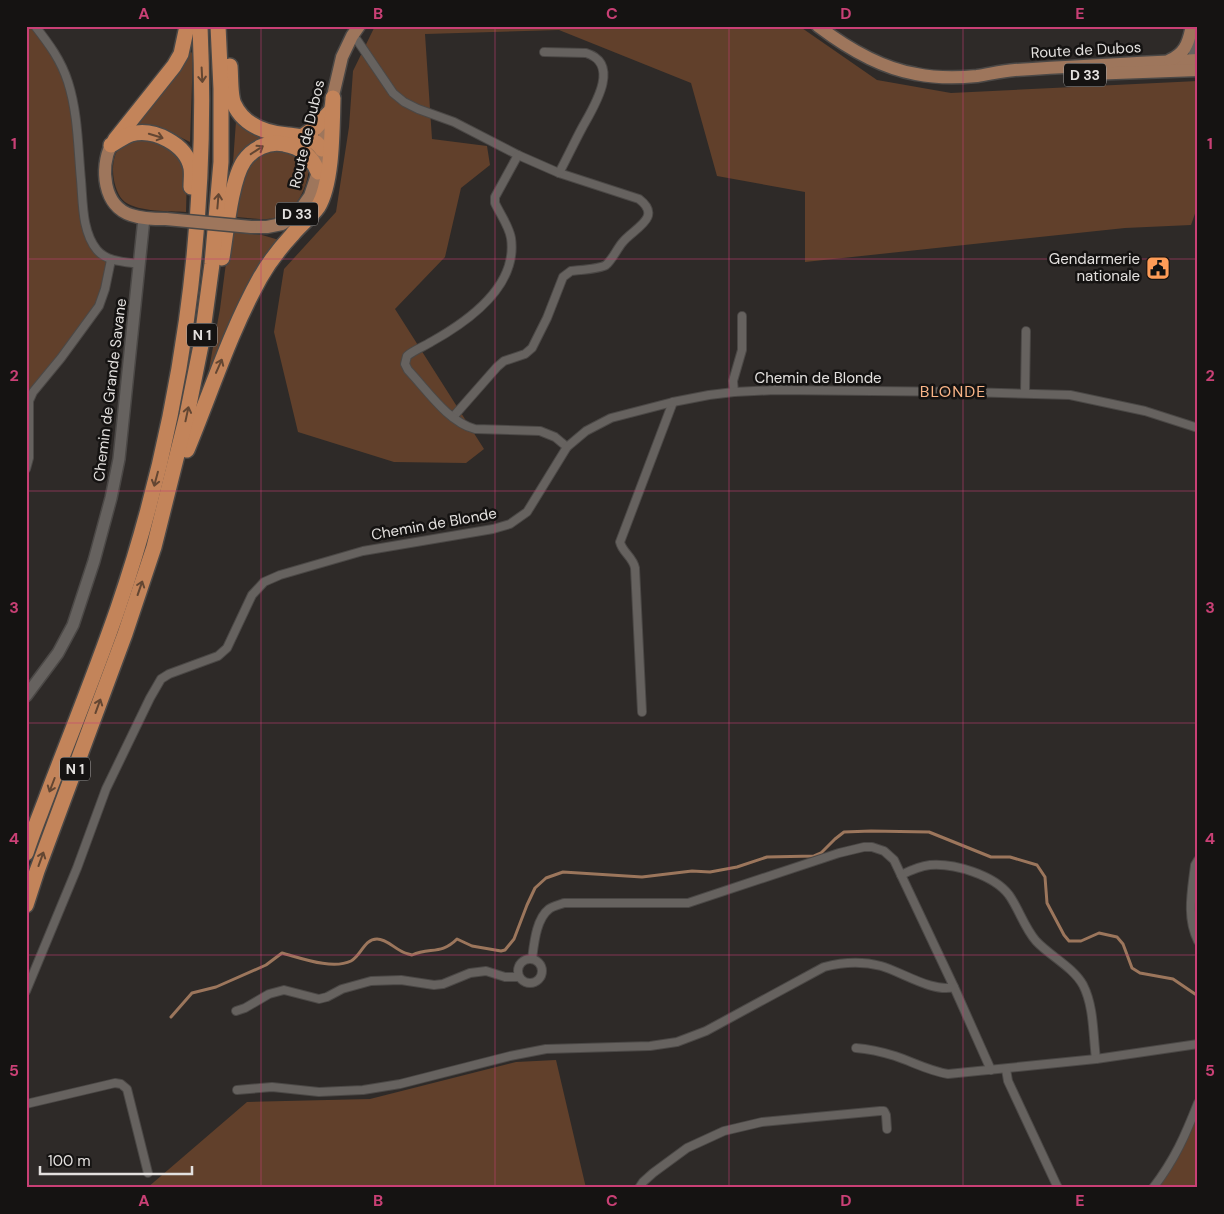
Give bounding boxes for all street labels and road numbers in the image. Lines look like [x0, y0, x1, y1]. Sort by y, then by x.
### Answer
street label: Route de Dubos [1030, 37, 1142, 63]
road number: D 33 [1064, 64, 1106, 86]
street label: Route de Dubos [285, 78, 329, 190]
road number: D 33 [276, 202, 318, 225]
street label: Chemin de Grande Savane [89, 297, 131, 483]
road number: N 1 [187, 324, 217, 346]
street label: Chemin de Blonde [754, 368, 882, 388]
street label: Chemin de Blonde [370, 503, 498, 545]
road number: N 1 [60, 758, 90, 781]

